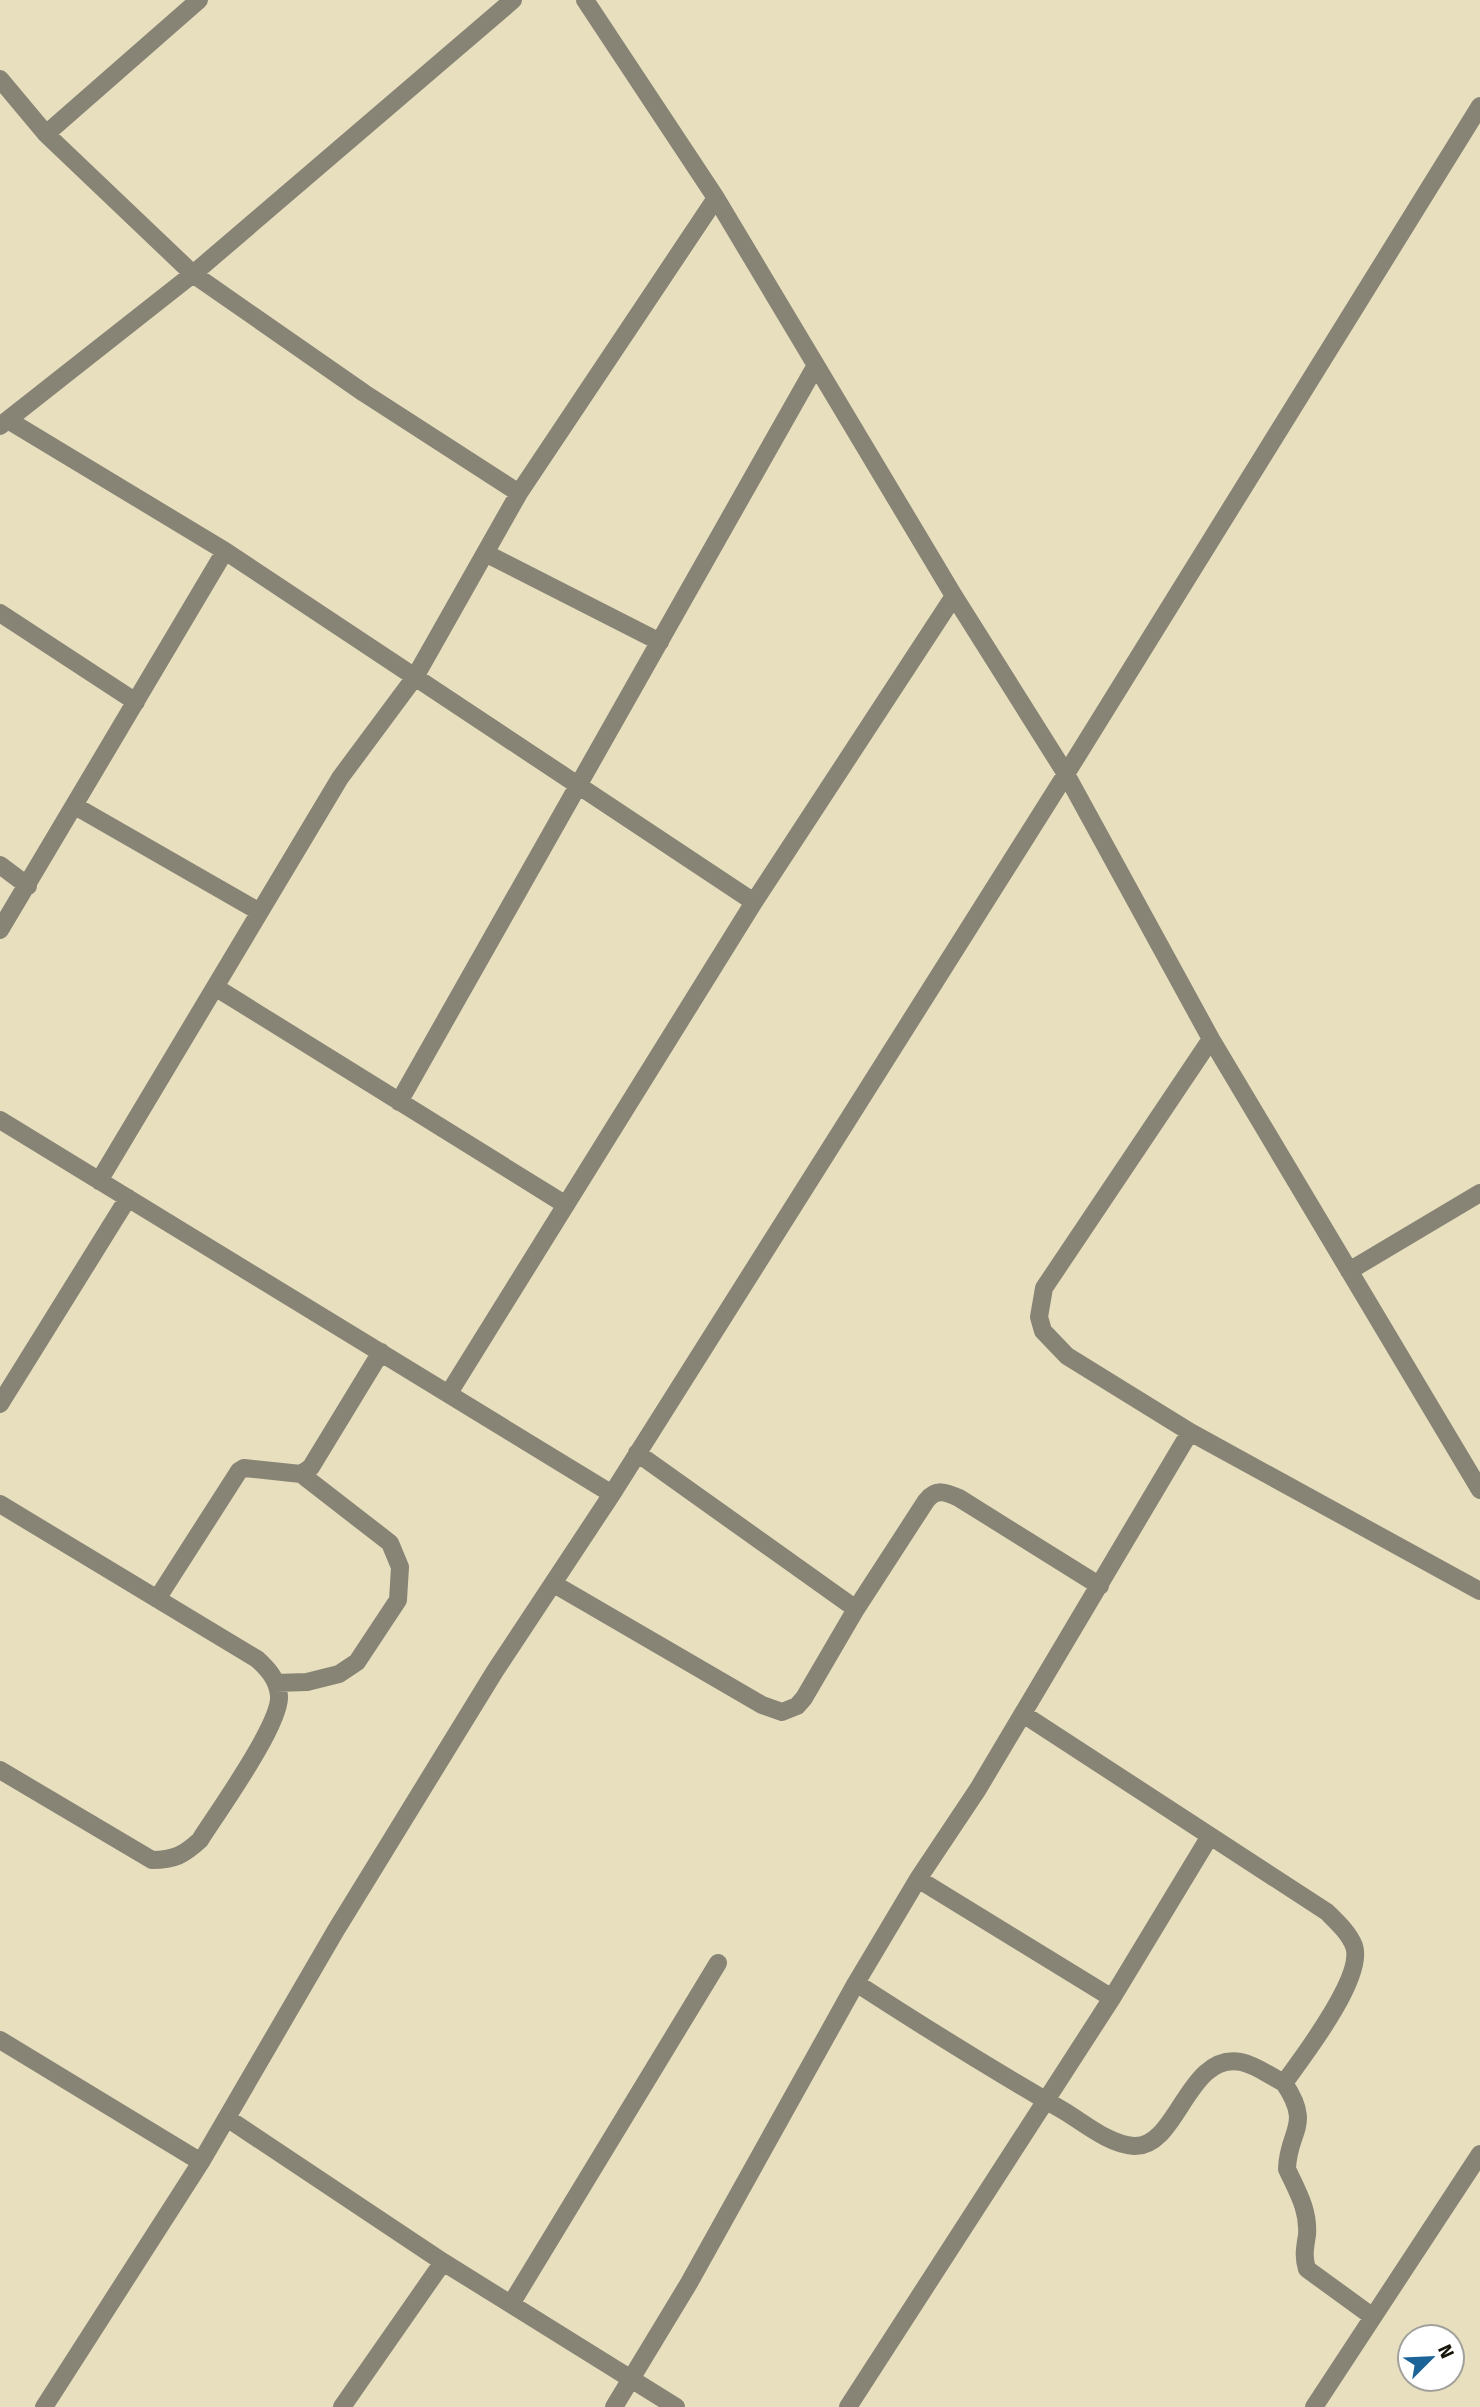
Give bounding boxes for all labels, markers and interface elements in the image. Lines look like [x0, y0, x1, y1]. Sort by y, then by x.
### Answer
north arrow [1396, 2323, 1466, 2393]
text: N [1433, 2341, 1459, 2362]

